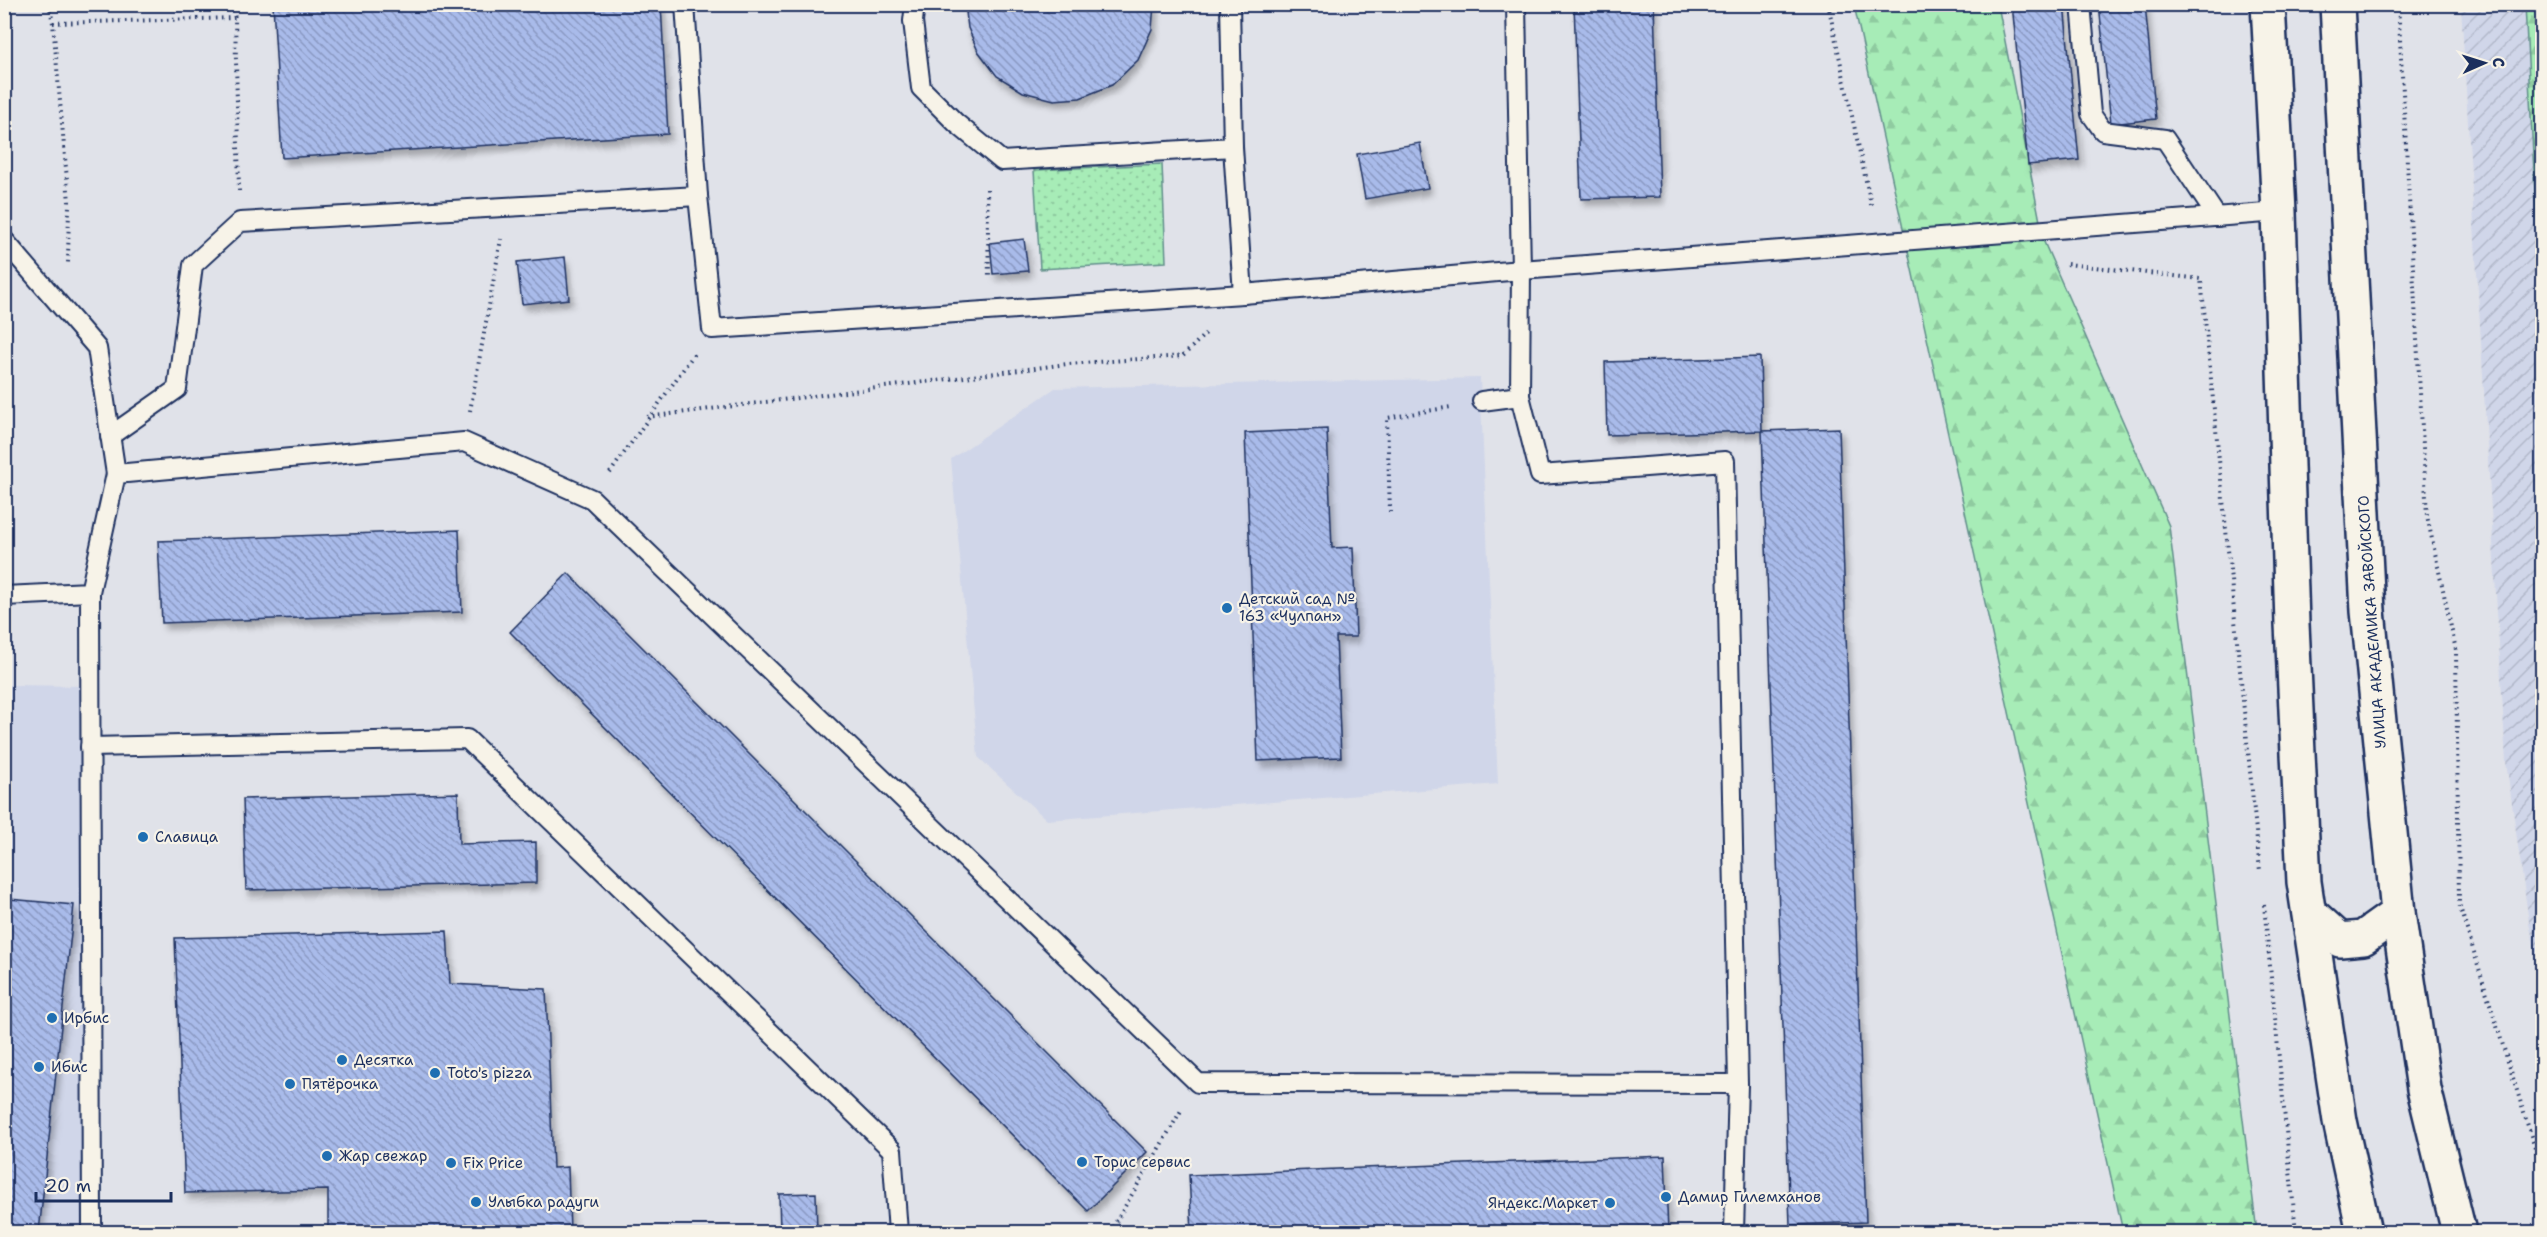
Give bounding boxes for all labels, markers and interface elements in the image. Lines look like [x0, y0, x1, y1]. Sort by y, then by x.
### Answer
north arrow [2454, 33, 2514, 93]
text: С [2488, 57, 2509, 68]
street label: УЛИЦА АКАДЕМИКА ЗАВОЙСКОГО [2352, 495, 2391, 749]
place label: Детский сад № 163 «Чулпан» [1239, 589, 1355, 626]
marker: Детский сад № 163 «Чулпан» [1220, 601, 1234, 615]
place label: Славица [155, 827, 219, 847]
marker: Славица [136, 830, 150, 844]
place label: Ирбис [64, 1008, 109, 1028]
marker: Ирбис [45, 1011, 59, 1025]
place label: Десятка [354, 1050, 414, 1070]
marker: Десятка [335, 1053, 349, 1067]
place label: Ибис [51, 1057, 88, 1077]
marker: Ибис [32, 1060, 46, 1074]
place label: Toto's pizza [447, 1063, 533, 1083]
marker: Toto's pizza [428, 1066, 442, 1080]
place label: Пятёрочка [302, 1074, 379, 1094]
marker: Пятёрочка [283, 1077, 297, 1091]
place label: Жар свежар [339, 1146, 427, 1166]
marker: Жар свежар [320, 1149, 334, 1163]
place label: Торис сервис [1094, 1152, 1191, 1172]
place label: Fix Price [463, 1153, 523, 1173]
marker: Торис сервис [1075, 1155, 1089, 1169]
marker: Fix Price [444, 1156, 458, 1170]
scale bar [36, 1165, 171, 1203]
text: 20 m [45, 1174, 91, 1198]
place label: Дамир Гилемханов [1678, 1187, 1821, 1207]
marker: Дамир Гилемханов [1659, 1190, 1673, 1204]
place label: Улыбка радуги [488, 1192, 599, 1212]
place label: Яндекс.Маркет [1488, 1193, 1598, 1213]
marker: Улыбка радуги [469, 1195, 483, 1209]
marker: Яндекс.Маркет [1603, 1196, 1617, 1210]

